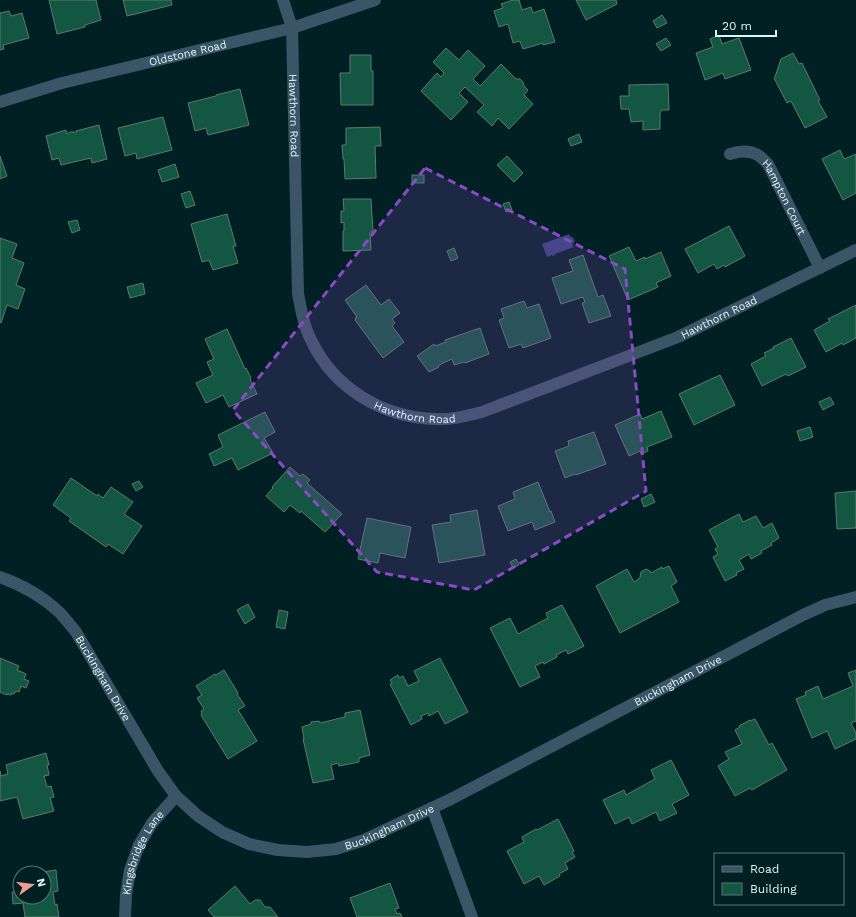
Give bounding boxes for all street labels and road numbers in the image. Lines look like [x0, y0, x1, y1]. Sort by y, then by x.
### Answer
street label: Oldstone Road [148, 37, 228, 69]
street label: Hawthorn Road [287, 74, 301, 157]
street label: Hampton Court [760, 156, 809, 237]
street label: Hawthorn Road [679, 293, 759, 341]
street label: Hawthorn Road [372, 398, 456, 426]
street label: Buckingham Drive [73, 633, 133, 723]
street label: Buckingham Drive [632, 652, 724, 709]
street label: Buckingham Drive [343, 802, 436, 852]
street label: Kingsbridge Lane [120, 808, 166, 896]

